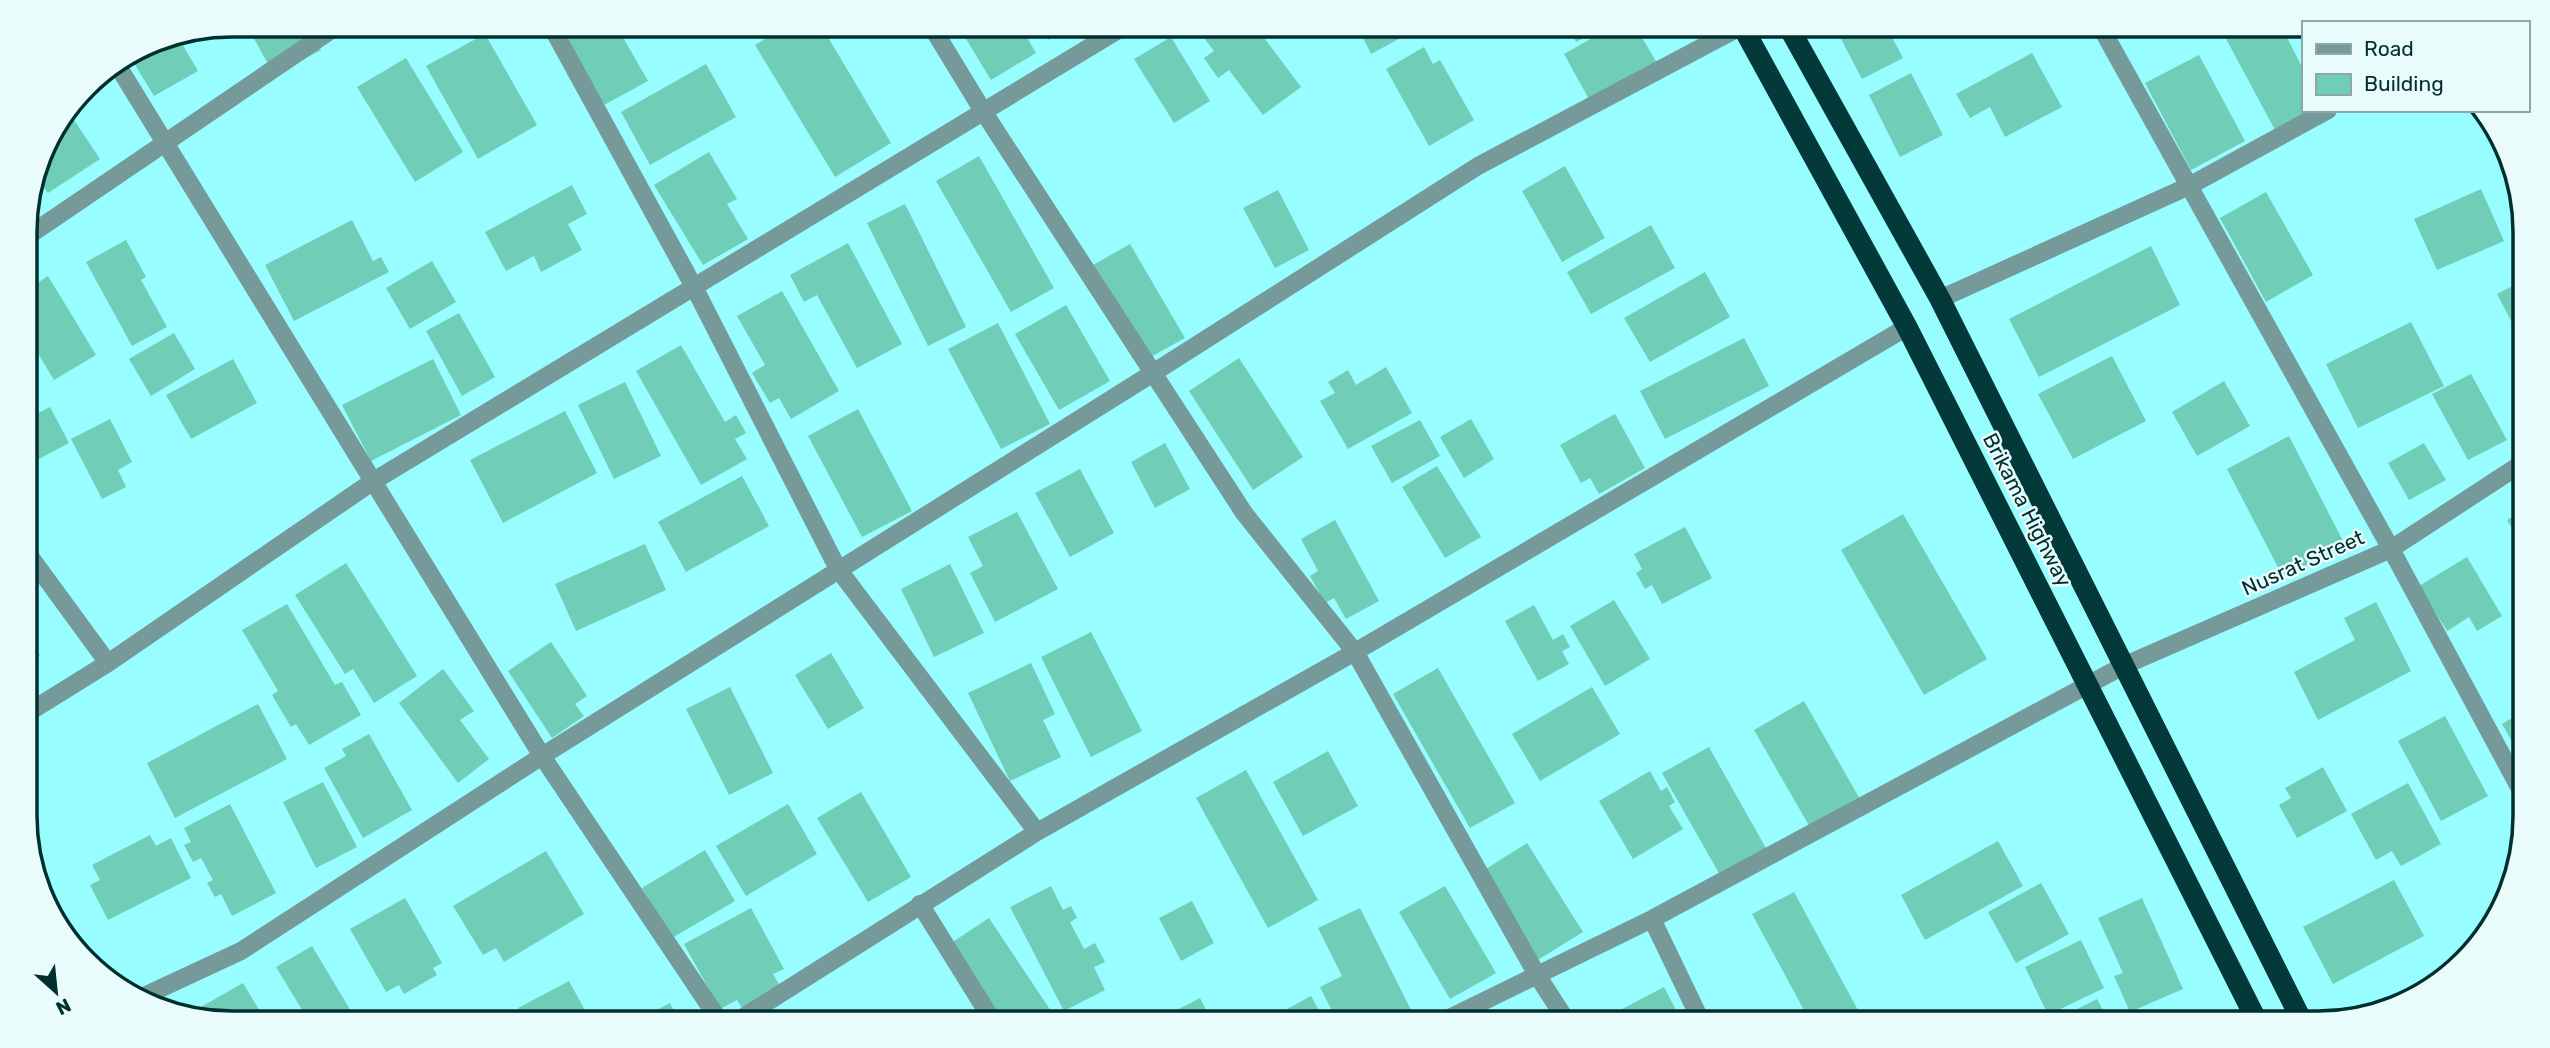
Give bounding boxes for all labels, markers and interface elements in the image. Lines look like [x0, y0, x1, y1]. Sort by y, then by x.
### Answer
legend [2302, 21, 2529, 112]
text: Road [2364, 36, 2414, 61]
text: Building [2364, 71, 2444, 96]
street label: Brikama Highway [1978, 429, 2077, 591]
street label: Nusrat Street [2238, 524, 2368, 601]
north arrow [21, 957, 91, 1027]
text: N [52, 993, 75, 1020]

